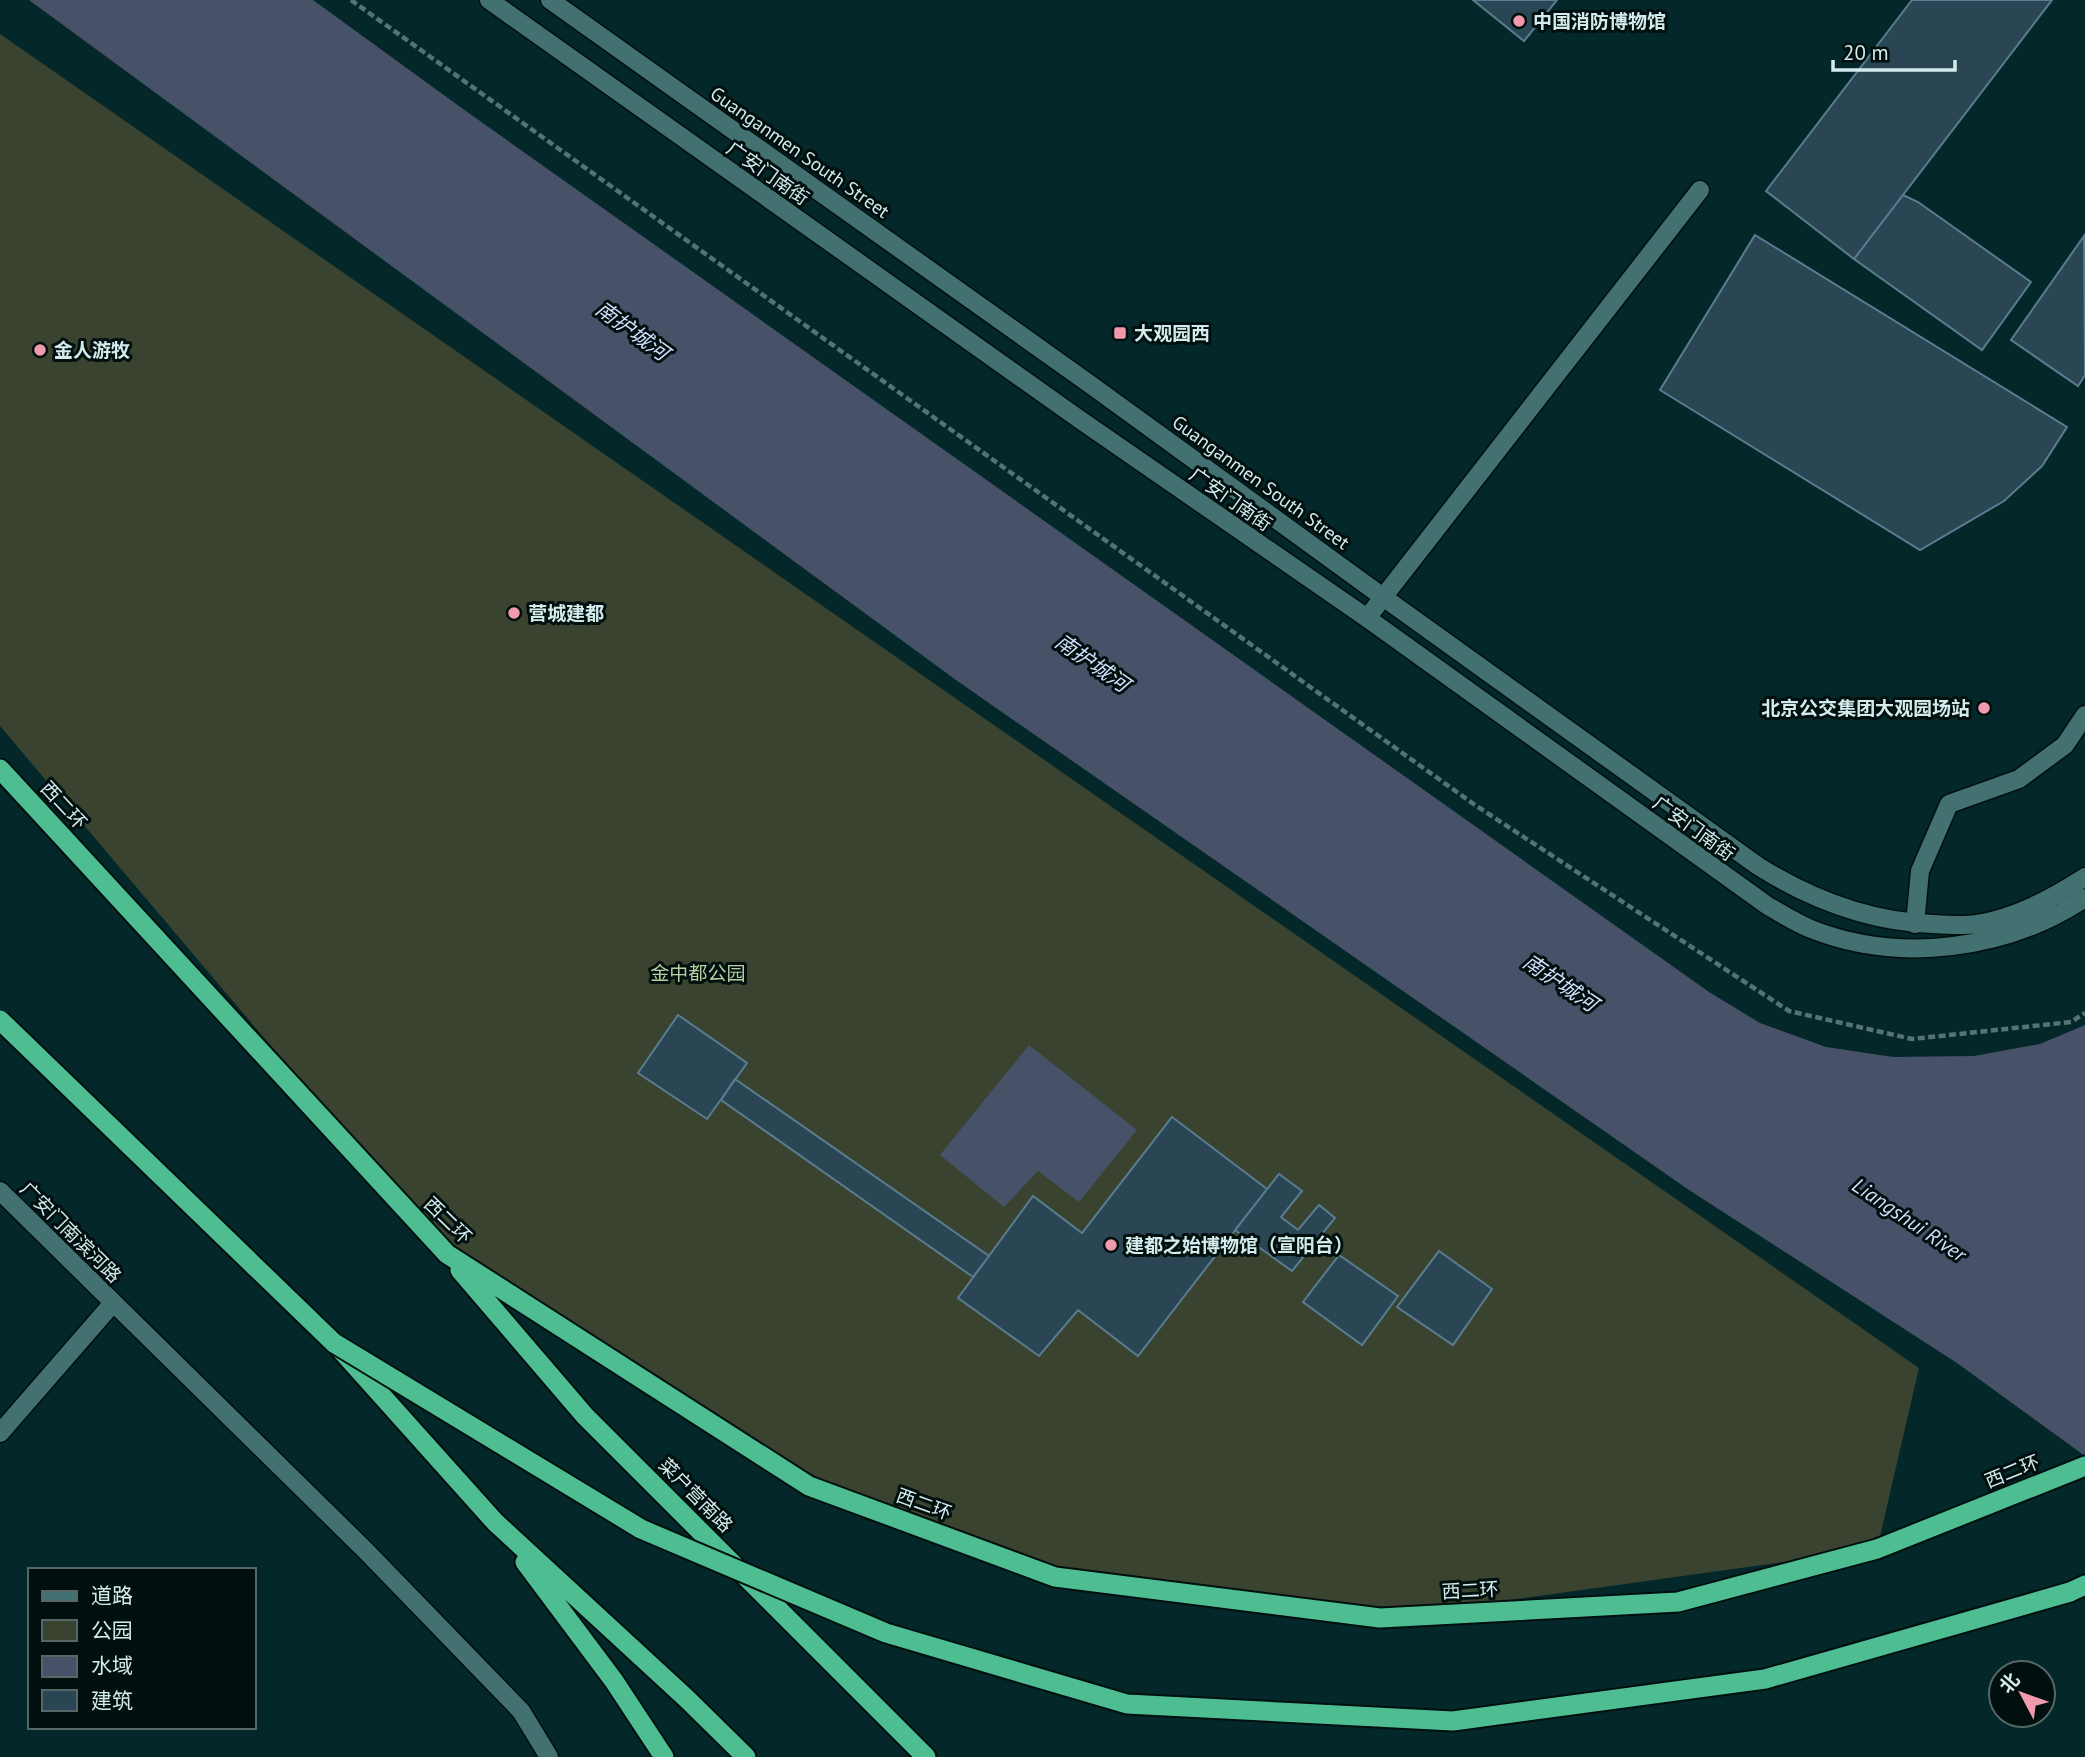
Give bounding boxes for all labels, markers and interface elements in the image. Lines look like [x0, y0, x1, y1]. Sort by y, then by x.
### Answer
place label: 中国消防博物馆 [1533, 9, 1666, 33]
marker: 中国消防博物馆 [1511, 13, 1527, 29]
scale bar [1833, 28, 1955, 72]
text: 20 m [1843, 39, 1889, 66]
street label: Guanganmen South Street [706, 81, 895, 223]
street label: 广安门南街 [722, 136, 814, 210]
water label: 南护城河 [590, 295, 677, 369]
place label: 大观园西 [1134, 321, 1210, 345]
marker: 大观园西 [1112, 325, 1128, 341]
place label: 金人游牧 [54, 338, 130, 362]
marker: 金人游牧 [32, 342, 48, 358]
street label: Guanganmen South Street [1168, 410, 1355, 555]
street label: 广安门南街 [1185, 462, 1277, 536]
place label: 营城建都 [528, 601, 604, 625]
marker: 营城建都 [506, 605, 522, 621]
water label: 南护城河 [1050, 627, 1138, 700]
place label: 北京公交集团大观园场站 [1761, 696, 1970, 720]
marker: 北京公交集团大观园场站 [1976, 700, 1992, 716]
street label: 西二环 [36, 776, 92, 834]
street label: 广安门南街 [1649, 790, 1739, 866]
water label: 南护城河 [1518, 948, 1606, 1020]
park label: 金中都公园 [650, 961, 746, 985]
water label: Liangshui River [1847, 1172, 1973, 1269]
street label: 广安门南滨河路 [15, 1176, 127, 1288]
street label: 西二环 [419, 1192, 477, 1248]
place label: 建都之始博物馆（宣阳台） [1125, 1233, 1353, 1257]
marker: 建都之始博物馆（宣阳台） [1103, 1237, 1119, 1253]
street label: 西二环 [1981, 1449, 2043, 1493]
street label: 菜户营南路 [654, 1453, 738, 1537]
street label: 西二环 [893, 1483, 955, 1525]
legend [28, 1568, 256, 1729]
street label: 西二环 [1441, 1577, 1499, 1603]
text: 道路 [91, 1582, 133, 1609]
text: 公园 [91, 1617, 133, 1644]
text: 水域 [91, 1652, 133, 1679]
north arrow [1987, 1659, 2057, 1729]
text: 北 [1994, 1668, 2024, 1698]
text: 建筑 [91, 1687, 133, 1714]

